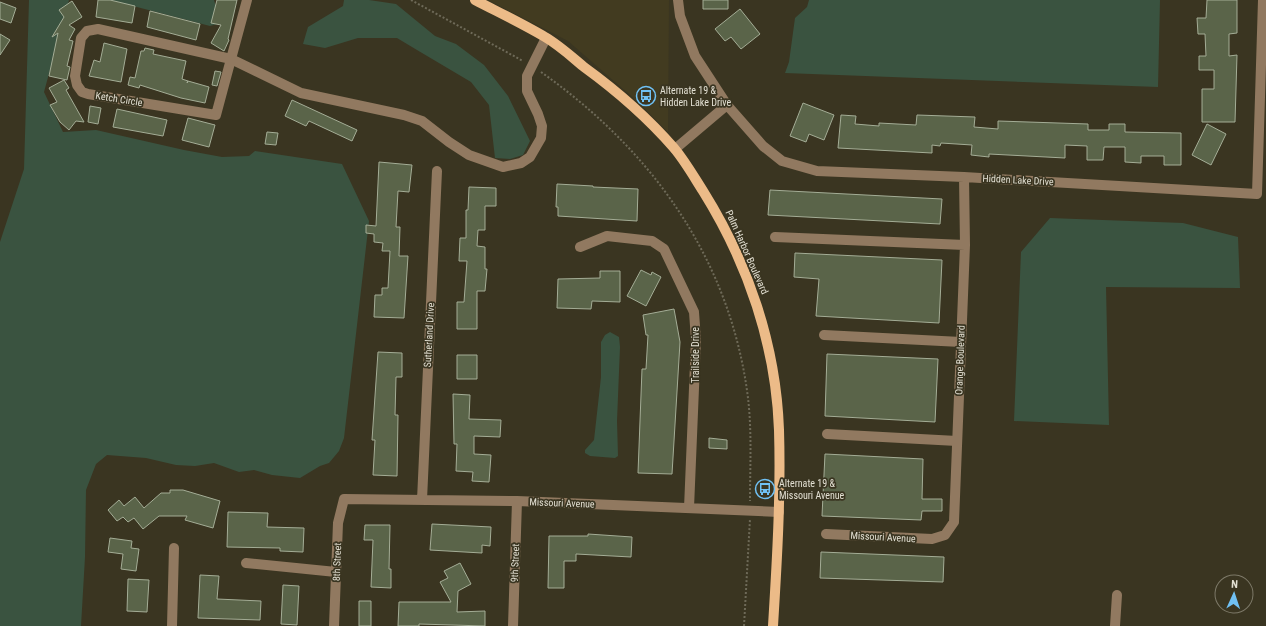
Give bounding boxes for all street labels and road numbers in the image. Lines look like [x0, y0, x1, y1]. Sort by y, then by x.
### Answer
street label: Ketch Circle [95, 90, 143, 108]
street label: Hidden Lake Drive [982, 173, 1054, 187]
street label: Palm Harbor Boulevard [723, 208, 771, 296]
street label: Sutherland Drive [422, 302, 436, 368]
street label: Orange Boulevard [953, 325, 967, 395]
street label: Trailside Drive [690, 327, 701, 383]
street label: Missouri Avenue [529, 496, 595, 510]
street label: Missouri Avenue [850, 530, 916, 544]
street label: 8th Street [331, 543, 343, 581]
street label: 9th Street [509, 544, 521, 582]

